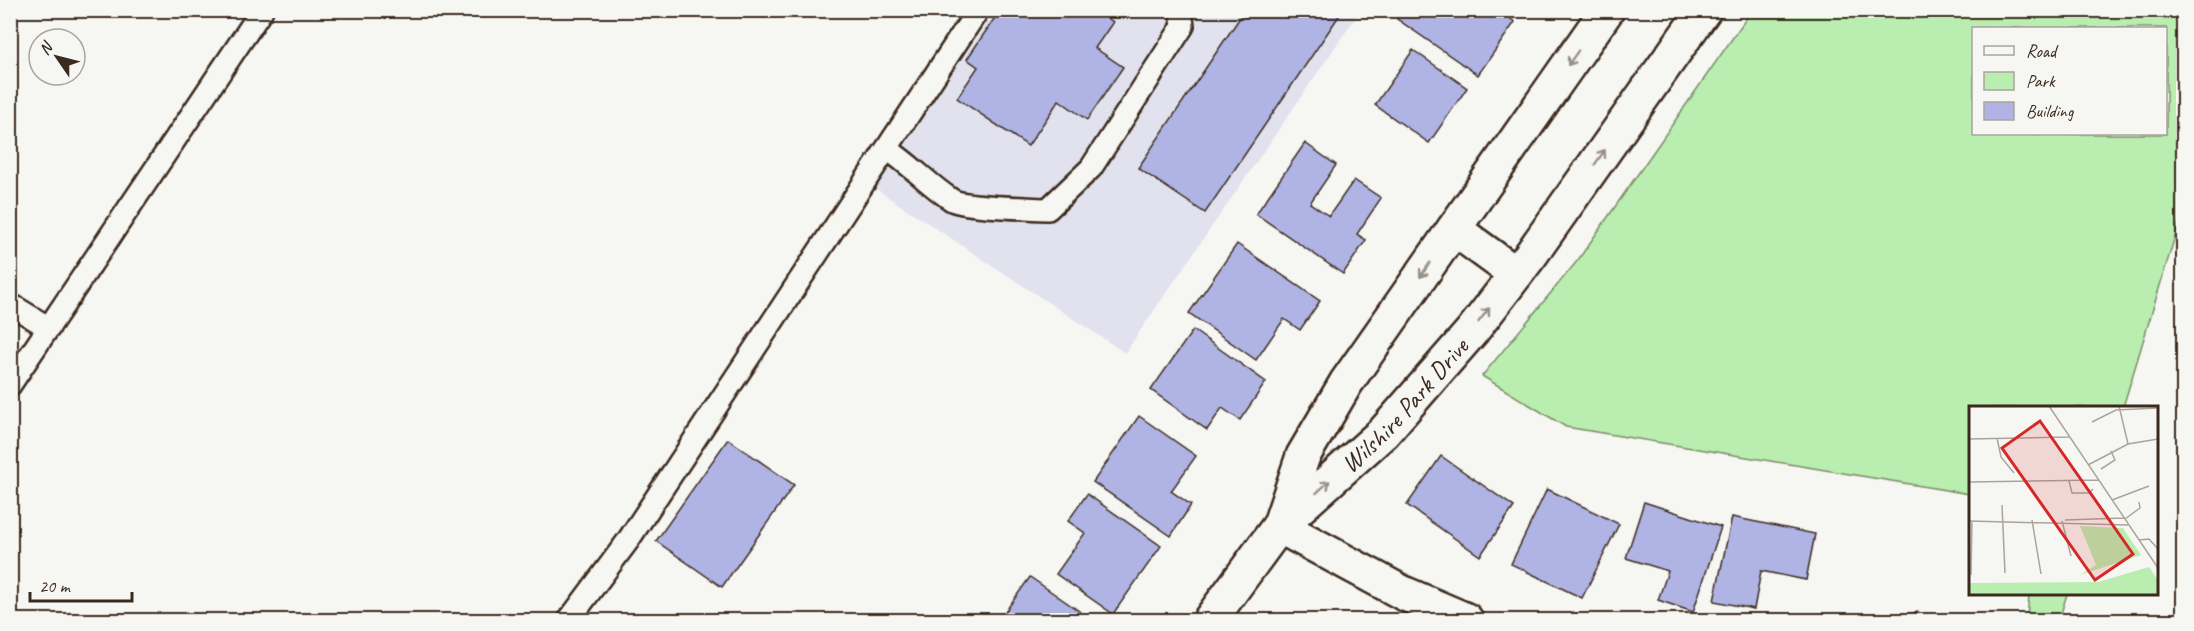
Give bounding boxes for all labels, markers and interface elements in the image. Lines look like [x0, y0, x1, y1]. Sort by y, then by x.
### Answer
north arrow [27, 27, 87, 87]
legend [1972, 27, 2167, 135]
text: N [34, 37, 58, 59]
text: Road [2026, 40, 2059, 62]
one-way arrow [1567, 50, 1579, 66]
text: Park [2026, 70, 2056, 92]
text: Building [2026, 100, 2075, 122]
one-way arrow [1594, 150, 1606, 166]
one-way arrow [1419, 261, 1431, 278]
one-way arrow [1478, 307, 1491, 323]
street label: Wilshire Park Drive [1334, 330, 1477, 480]
inset map [1969, 406, 2158, 595]
one-way arrow [1315, 480, 1330, 494]
scale bar [30, 565, 132, 603]
text: 20 m [39, 575, 72, 597]

